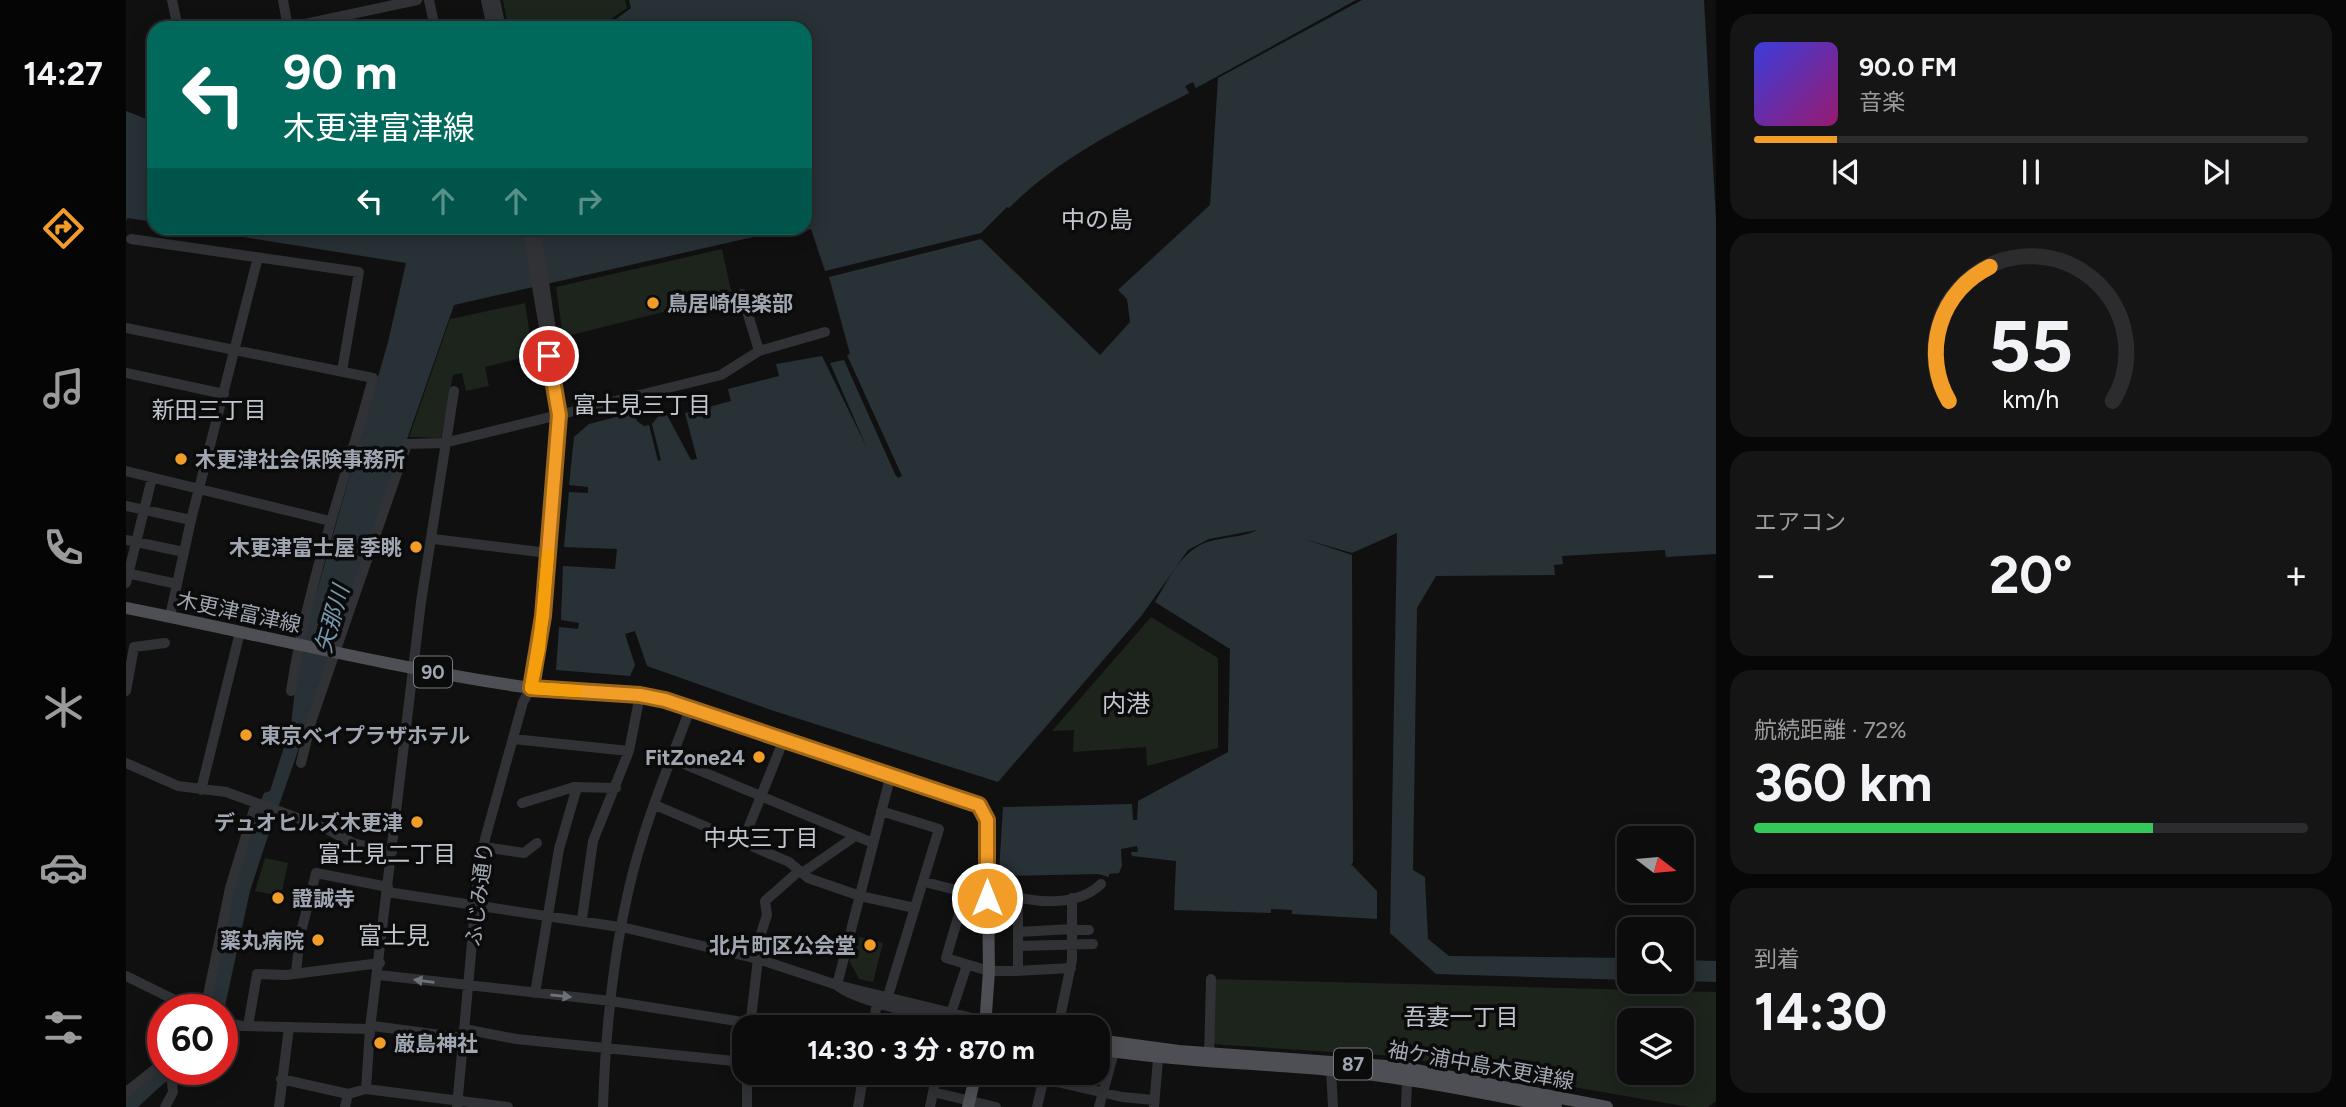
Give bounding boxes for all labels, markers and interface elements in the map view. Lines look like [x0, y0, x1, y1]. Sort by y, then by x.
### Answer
text: 90 m [283, 42, 398, 101]
icon: left [168, 49, 259, 140]
text: 90.0 FM [1859, 51, 1957, 83]
text: 14:27 [23, 55, 103, 93]
text: 音楽 [1859, 88, 1905, 116]
text: 木更津富津線 [283, 109, 475, 147]
icon: previous [1827, 153, 1865, 191]
icon: pause [2012, 153, 2050, 191]
icon: next [2197, 153, 2235, 191]
icon: left [351, 182, 389, 220]
icon: ahead [424, 182, 462, 220]
icon: ahead [497, 182, 535, 220]
icon: right [570, 182, 608, 220]
icon: directions [39, 204, 88, 253]
district label: 中の島 [1061, 205, 1133, 234]
place label: 鳥居崎倶楽部 [667, 291, 793, 316]
marker: 鳥居崎倶楽部 [645, 295, 661, 311]
text: 55 [1989, 302, 2073, 389]
pin [519, 326, 579, 386]
icon: arrive [530, 337, 568, 375]
icon: music [39, 364, 88, 413]
text: km/h [2002, 384, 2060, 414]
district label: 富士見三丁目 [573, 391, 711, 419]
district label: 新田三丁目 [152, 396, 267, 424]
place label: 木更津社会保険事務所 [195, 447, 405, 472]
marker: 木更津社会保険事務所 [173, 451, 189, 467]
text: エアコン [1754, 508, 1846, 536]
icon: phone [39, 523, 88, 572]
place label: 木更津富士屋 季眺 [229, 535, 402, 560]
marker: 木更津富士屋 季眺 [408, 539, 424, 555]
text: 20° [1989, 544, 2073, 606]
text: − [1754, 552, 1778, 598]
text: + [2284, 552, 2308, 598]
water label: 矢那川 [309, 579, 356, 656]
street label: 木更津富津線 [175, 587, 303, 637]
road number: 90 [414, 656, 452, 688]
icon: climate [39, 683, 88, 732]
district label: 内港 [1102, 689, 1150, 718]
text: 航続距離 · 72% [1754, 716, 1907, 744]
place label: 東京ベイプラザホテル [260, 723, 470, 748]
marker: 東京ベイプラザホテル [238, 727, 254, 743]
place label: FitZone24 [645, 745, 745, 770]
marker: FitZone24 [751, 749, 767, 765]
text: 360 km [1754, 752, 1932, 814]
place label: デュオヒルズ木更津 [214, 810, 403, 835]
marker: デュオヒルズ木更津 [409, 814, 425, 830]
district label: 中央三丁目 [704, 824, 819, 852]
north arrow [1617, 826, 1694, 903]
map controls [1617, 826, 1694, 1085]
district label: 富士見二丁目 [318, 840, 456, 868]
street label: ふじみ通り [460, 840, 498, 948]
icon: car [39, 843, 88, 892]
position arrow [950, 861, 1024, 935]
place label: 證誠寺 [292, 886, 355, 911]
marker: 證誠寺 [270, 890, 286, 906]
button: search [1617, 917, 1694, 994]
district label: 富士見 [358, 921, 430, 950]
place label: 薬丸病院 [220, 928, 304, 953]
marker: 薬丸病院 [310, 932, 326, 948]
place label: 北片町区公会堂 [709, 933, 856, 958]
marker: 北片町区公会堂 [862, 937, 878, 953]
text: 到着 [1754, 945, 1800, 973]
one-way arrow [413, 975, 435, 986]
text: 14:30 [1754, 981, 1887, 1043]
one-way arrow [550, 991, 572, 1002]
speed limit sign: 60 [147, 994, 238, 1085]
icon: filters [39, 1003, 88, 1052]
district label: 吾妻一丁目 [1404, 1003, 1519, 1031]
button: layers [1617, 1008, 1694, 1085]
place label: 厳島神社 [394, 1031, 478, 1056]
text: 14:30 · 3 分 · 870 m [807, 1034, 1035, 1066]
marker: 厳島神社 [372, 1035, 388, 1051]
street label: 袖ケ浦中島木更津線 [1386, 1036, 1576, 1094]
road number: 87 [1334, 1048, 1372, 1080]

